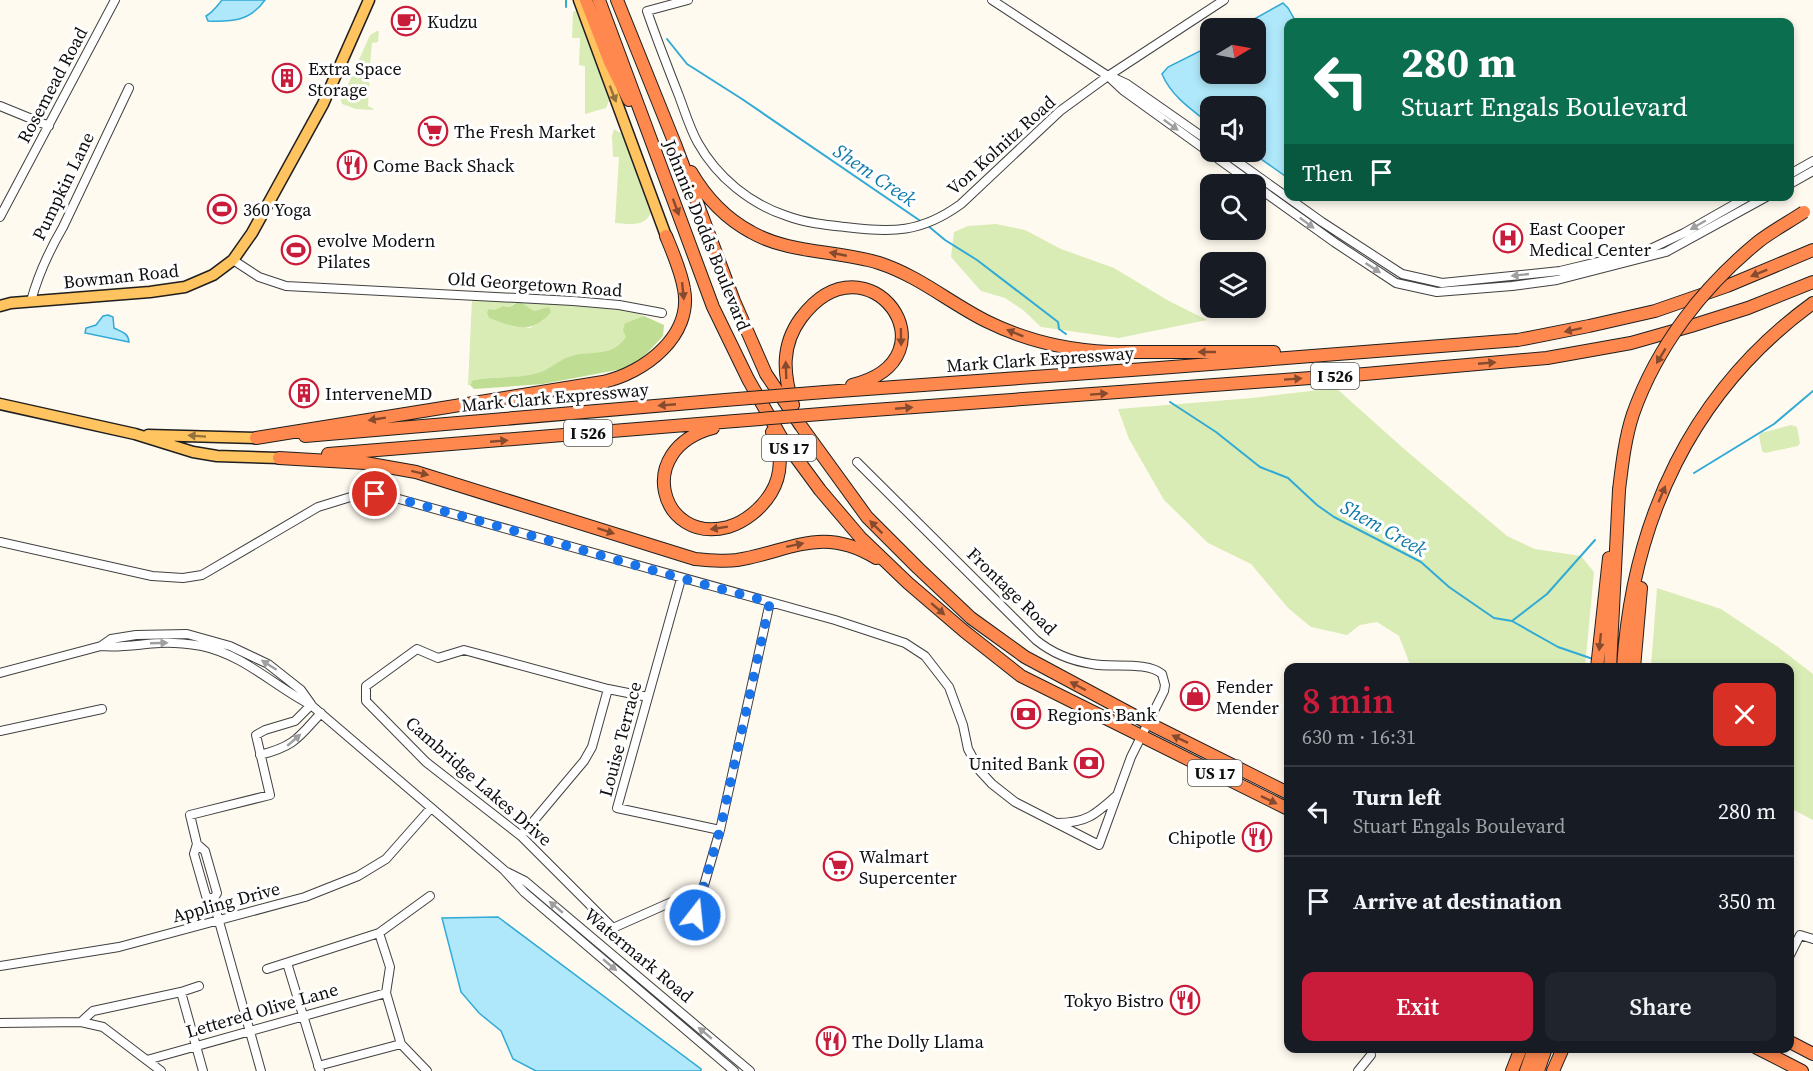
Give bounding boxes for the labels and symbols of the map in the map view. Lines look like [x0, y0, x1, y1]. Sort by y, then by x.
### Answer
cafe icon: Kudzu [390, 5, 422, 37]
place label: Kudzu [427, 9, 478, 34]
north arrow [1200, 18, 1266, 84]
street label: Rosemead Road [11, 23, 93, 147]
place label: Extra Space Storage [308, 56, 402, 102]
building icon: Extra Space Storage [271, 62, 303, 94]
one-way arrow [608, 86, 618, 104]
street label: Von Kolnitz Road [941, 90, 1061, 200]
supermarket icon: The Fresh Market [417, 115, 449, 147]
place label: The Fresh Market [454, 119, 595, 144]
one-way arrow [1162, 119, 1178, 131]
street label: Pumpkin Lane [26, 128, 100, 244]
street label: Johnnie Dodds Boulevard [657, 135, 757, 334]
water label: Shem Creek [828, 137, 923, 213]
restaurant icon: Come Back Shack [336, 149, 368, 181]
place label: Come Back Shack [373, 153, 515, 178]
sports icon: 360 Yoga [206, 193, 238, 225]
place label: 360 Yoga [243, 197, 312, 222]
one-way arrow [672, 198, 682, 216]
place label: East Cooper Medical Center [1529, 216, 1652, 262]
one-way arrow [1298, 217, 1314, 229]
one-way arrow [1689, 220, 1706, 230]
hospital icon: East Cooper Medical Center [1492, 222, 1524, 254]
place label: evolve Modern Pilates [317, 228, 435, 274]
sports icon: evolve Modern Pilates [280, 234, 312, 266]
one-way arrow [829, 249, 848, 258]
street label: Bowman Road [62, 257, 180, 295]
one-way arrow [1365, 262, 1381, 273]
street label: Old Georgetown Road [447, 265, 623, 303]
one-way arrow [1750, 268, 1768, 278]
one-way arrow [1510, 270, 1529, 280]
one-way arrow [678, 282, 688, 301]
one-way arrow [1563, 326, 1582, 335]
one-way arrow [896, 327, 906, 346]
one-way arrow [1006, 328, 1024, 337]
street label: Mark Clark Expressway [945, 340, 1135, 378]
one-way arrow [1198, 347, 1217, 357]
one-way arrow [1656, 348, 1667, 364]
one-way arrow [1478, 359, 1497, 368]
one-way arrow [781, 360, 791, 379]
road number: I 526 [1311, 363, 1359, 389]
one-way arrow [1284, 374, 1303, 384]
street label: Mark Clark Expressway [460, 376, 650, 418]
building icon: InterveneMD [288, 377, 320, 409]
place label: InterveneMD [325, 381, 432, 406]
one-way arrow [1089, 389, 1108, 398]
one-way arrow [658, 400, 677, 410]
one-way arrow [895, 403, 914, 413]
one-way arrow [367, 414, 386, 423]
road number: I 526 [564, 420, 612, 446]
one-way arrow [188, 431, 207, 440]
road number: US 17 [762, 435, 816, 461]
one-way arrow [490, 436, 509, 446]
pin [349, 468, 400, 519]
one-way arrow [411, 469, 429, 479]
one-way arrow [1657, 485, 1667, 503]
water label: Shem Creek [1336, 493, 1433, 563]
one-way arrow [870, 520, 884, 534]
one-way arrow [709, 523, 728, 532]
one-way arrow [597, 527, 615, 536]
one-way arrow [786, 540, 805, 549]
street label: Frontage Road [961, 542, 1063, 640]
one-way arrow [930, 602, 945, 615]
one-way arrow [1595, 633, 1605, 652]
one-way arrow [150, 639, 169, 648]
one-way arrow [260, 660, 277, 671]
place label: Fender Mender [1216, 674, 1279, 720]
street label: Louise Terrace [593, 679, 647, 799]
shop icon: Fender Mender [1179, 680, 1211, 712]
one-way arrow [1069, 681, 1086, 691]
bank icon: Regions Bank [1010, 698, 1042, 730]
place label: Regions Bank [1047, 702, 1157, 727]
street label: Cambridge Lakes Drive [400, 710, 558, 852]
one-way arrow [286, 734, 301, 747]
one-way arrow [1171, 734, 1189, 744]
bank icon: United Bank [1073, 747, 1105, 779]
place label: United Bank [969, 751, 1068, 776]
road number: US 17 [1188, 760, 1242, 786]
one-way arrow [1261, 795, 1278, 804]
restaurant icon: Chipotle [1241, 821, 1273, 853]
place label: Chipotle [1168, 825, 1236, 850]
place label: Walmart Supercenter [859, 844, 957, 890]
supermarket icon: Walmart Supercenter [822, 850, 854, 882]
street label: Appling Drive [169, 876, 283, 928]
position arrow [663, 883, 727, 947]
one-way arrow [549, 901, 564, 914]
street label: Watermark Road [579, 902, 699, 1008]
one-way arrow [602, 959, 618, 972]
street label: Lettered Olive Lane [183, 976, 341, 1044]
restaurant icon: Tokyo Bistro [1169, 984, 1201, 1016]
place label: Tokyo Bistro [1064, 988, 1164, 1013]
restaurant icon: The Dolly Llama [815, 1025, 847, 1057]
one-way arrow [698, 1027, 713, 1040]
place label: The Dolly Llama [852, 1029, 985, 1054]

